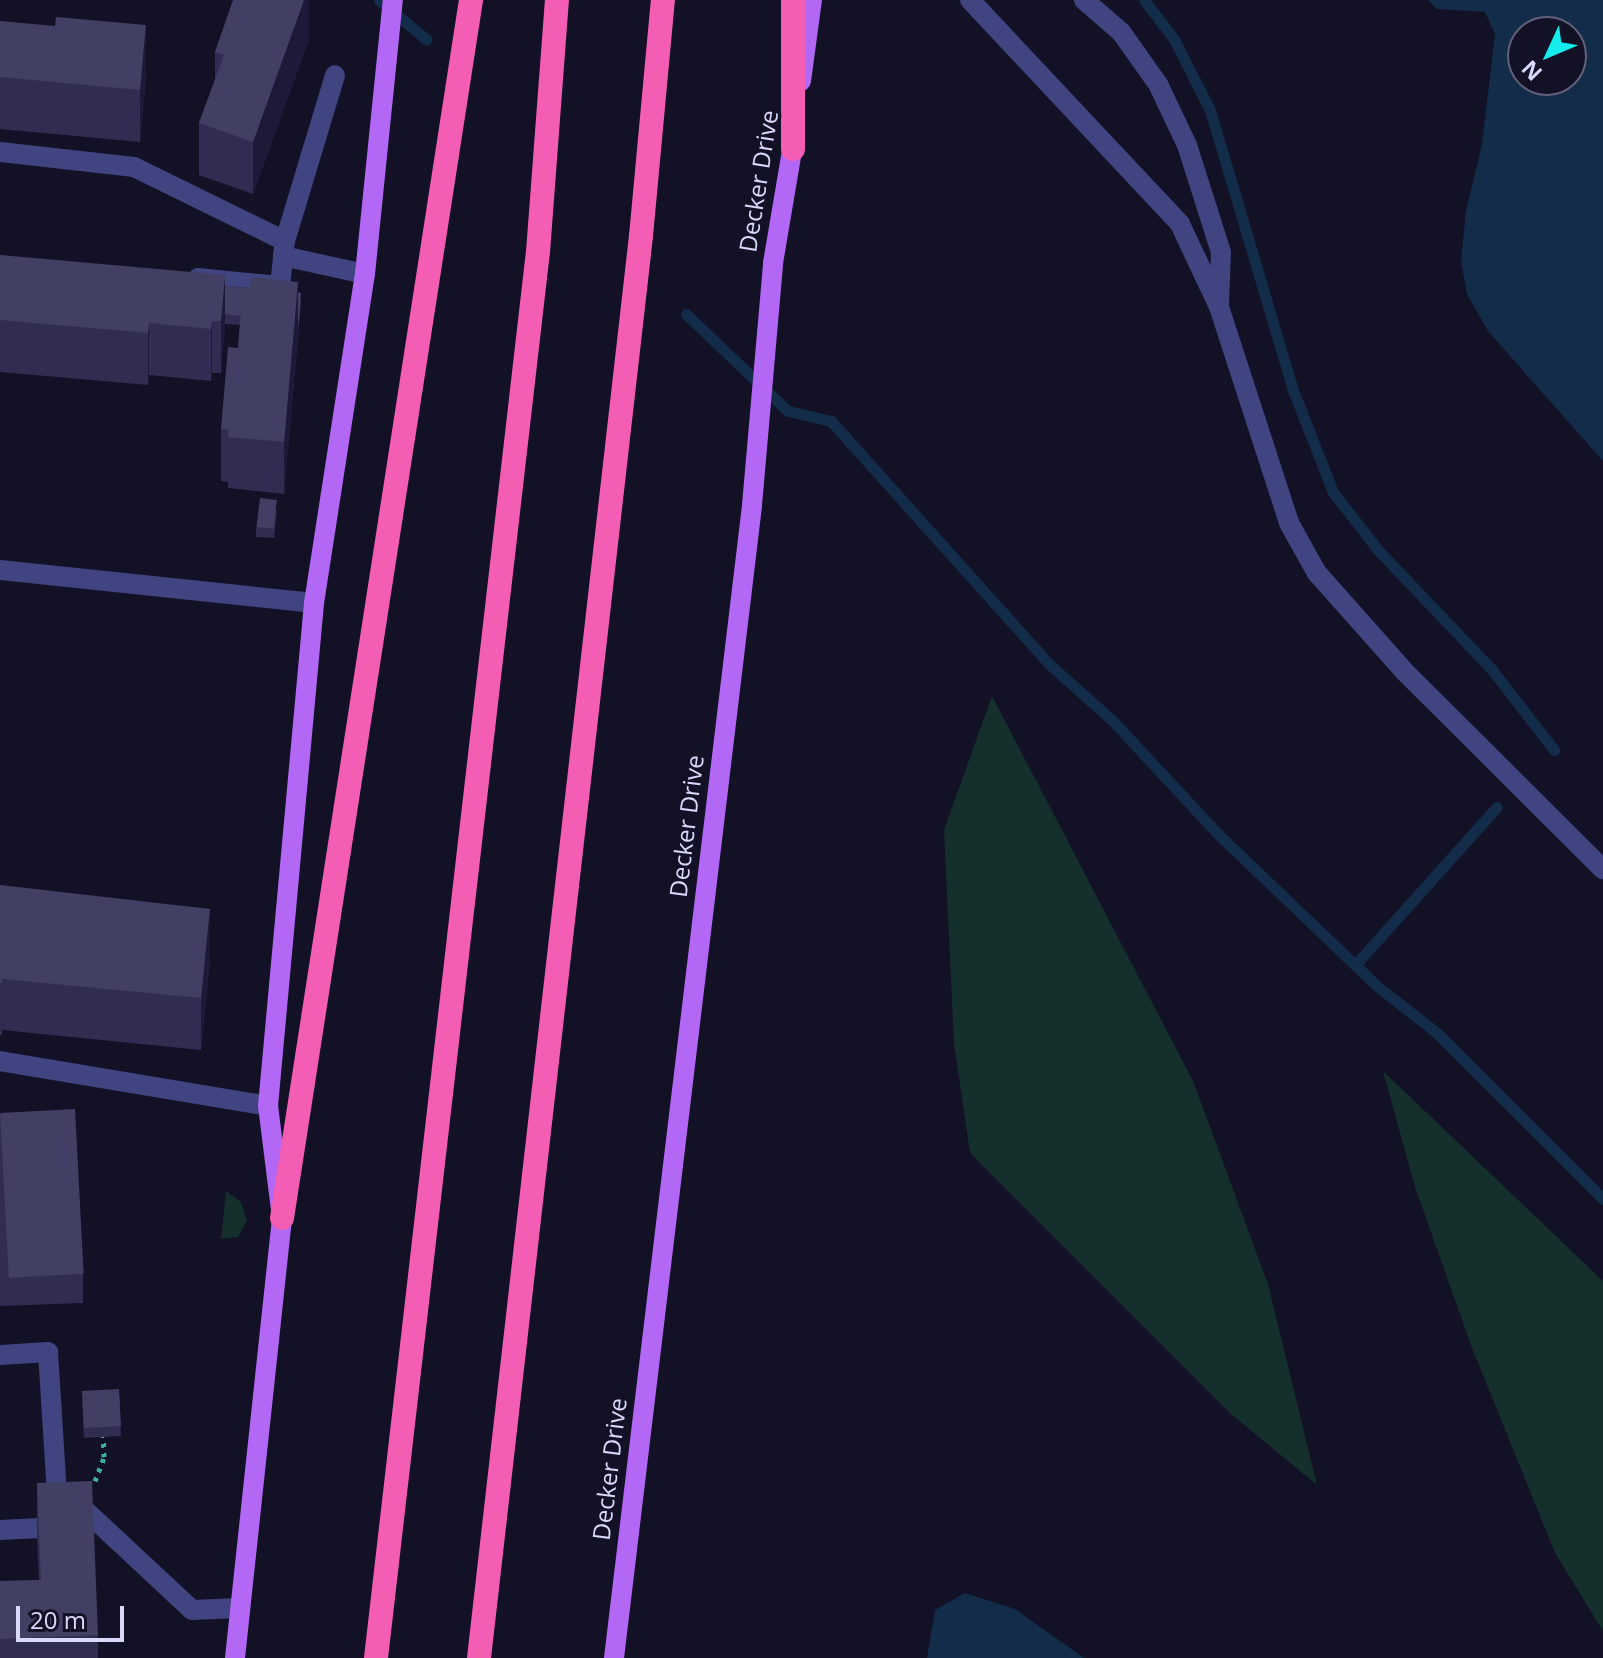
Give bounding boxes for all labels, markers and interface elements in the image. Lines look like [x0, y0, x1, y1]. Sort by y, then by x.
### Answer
north arrow [1507, 16, 1587, 96]
text: N [1514, 54, 1548, 88]
street label: Decker Drive [733, 108, 783, 254]
street label: Decker Drive [663, 753, 709, 899]
street label: Decker Drive [586, 1396, 632, 1542]
scale bar [20, 1590, 128, 1640]
text: 20 m [30, 1603, 86, 1636]

